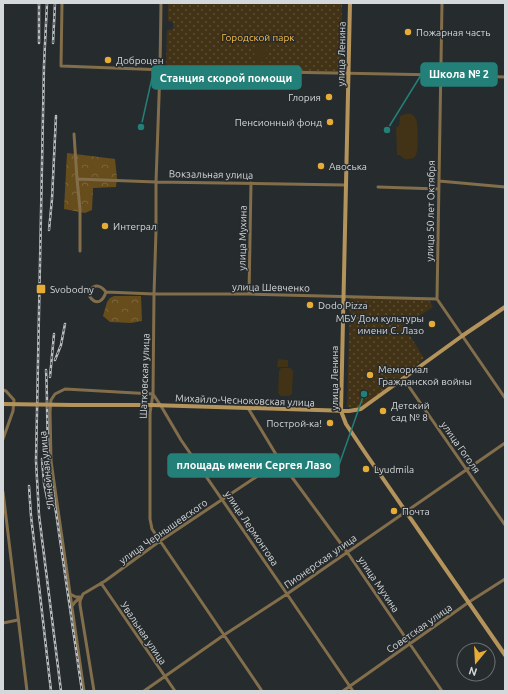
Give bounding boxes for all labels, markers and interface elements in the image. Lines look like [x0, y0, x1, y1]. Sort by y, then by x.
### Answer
street label: улица Ленина [335, 21, 348, 87]
marker: Пожарная часть [403, 27, 413, 37]
place label: Пожарная часть [416, 27, 490, 38]
park label: Городской парк [222, 32, 294, 43]
marker: Доброцен [103, 55, 113, 65]
place label: Доброцен [116, 55, 164, 66]
callout: Школа № 2 [421, 63, 497, 86]
callout: Станция скорой помощи [152, 66, 301, 89]
text: Школа № 2 [429, 68, 489, 80]
text: Станция скорой помощи [160, 72, 292, 84]
place label: Глория [288, 92, 321, 103]
marker: Глория [324, 92, 334, 102]
place label: Пенсионный фонд [235, 117, 322, 128]
marker: Пенсионный фонд [325, 117, 335, 127]
street label: улица 50 лет Октября [424, 160, 437, 262]
marker: Авоська [316, 161, 326, 171]
place label: Авоська [329, 161, 367, 172]
street label: Вокзальная улица [169, 168, 253, 181]
street label: улица Мухина [236, 205, 249, 271]
marker: Интеграл [100, 221, 110, 231]
place label: Интеграл [113, 221, 157, 232]
street label: улица Шевченко [232, 281, 310, 294]
marker: Svobodny [35, 283, 47, 295]
place label: Svobodny [50, 284, 94, 295]
marker: Dodo Pizza [305, 300, 315, 310]
place label: Dodo Pizza [318, 300, 368, 311]
place label: МБУ Дом культуры имени С. Лазо [336, 313, 424, 336]
marker: МБУ Дом культуры имени С. Лазо [427, 319, 437, 329]
street label: Шатковская улица [138, 333, 151, 419]
street label: улица Ленина [329, 346, 340, 410]
place label: Мемориал Гражданской войны [378, 364, 472, 387]
marker: Мемориал Гражданской войны [365, 370, 375, 380]
street label: Михайло-Чесноковская улица [175, 393, 315, 408]
place label: Детский сад № 8 [391, 400, 430, 423]
marker: Детский сад № 8 [378, 406, 388, 416]
place label: Построй-ка! [266, 418, 322, 429]
marker: Построй-ка! [325, 418, 335, 428]
street label: улица Гоголя [439, 419, 482, 475]
street label: Линейная улица [37, 431, 56, 507]
callout: площадь имени Сергея Лазо [168, 454, 339, 477]
text: площадь имени Сергея Лазо [176, 459, 332, 471]
marker: Lyudmila [361, 464, 371, 474]
place label: Lyudmila [374, 464, 414, 475]
street label: улица Лермонтова [222, 489, 281, 568]
street label: улица Чернышевского [117, 497, 210, 566]
marker: Почта [389, 506, 399, 516]
place label: Почта [402, 506, 430, 517]
street label: Пионерская улица [282, 532, 359, 591]
street label: улица Мухина [356, 554, 401, 614]
street label: Увальная улица [119, 600, 169, 667]
street label: Советская улица [384, 602, 454, 655]
north arrow [456, 642, 496, 682]
text: N [467, 665, 479, 678]

